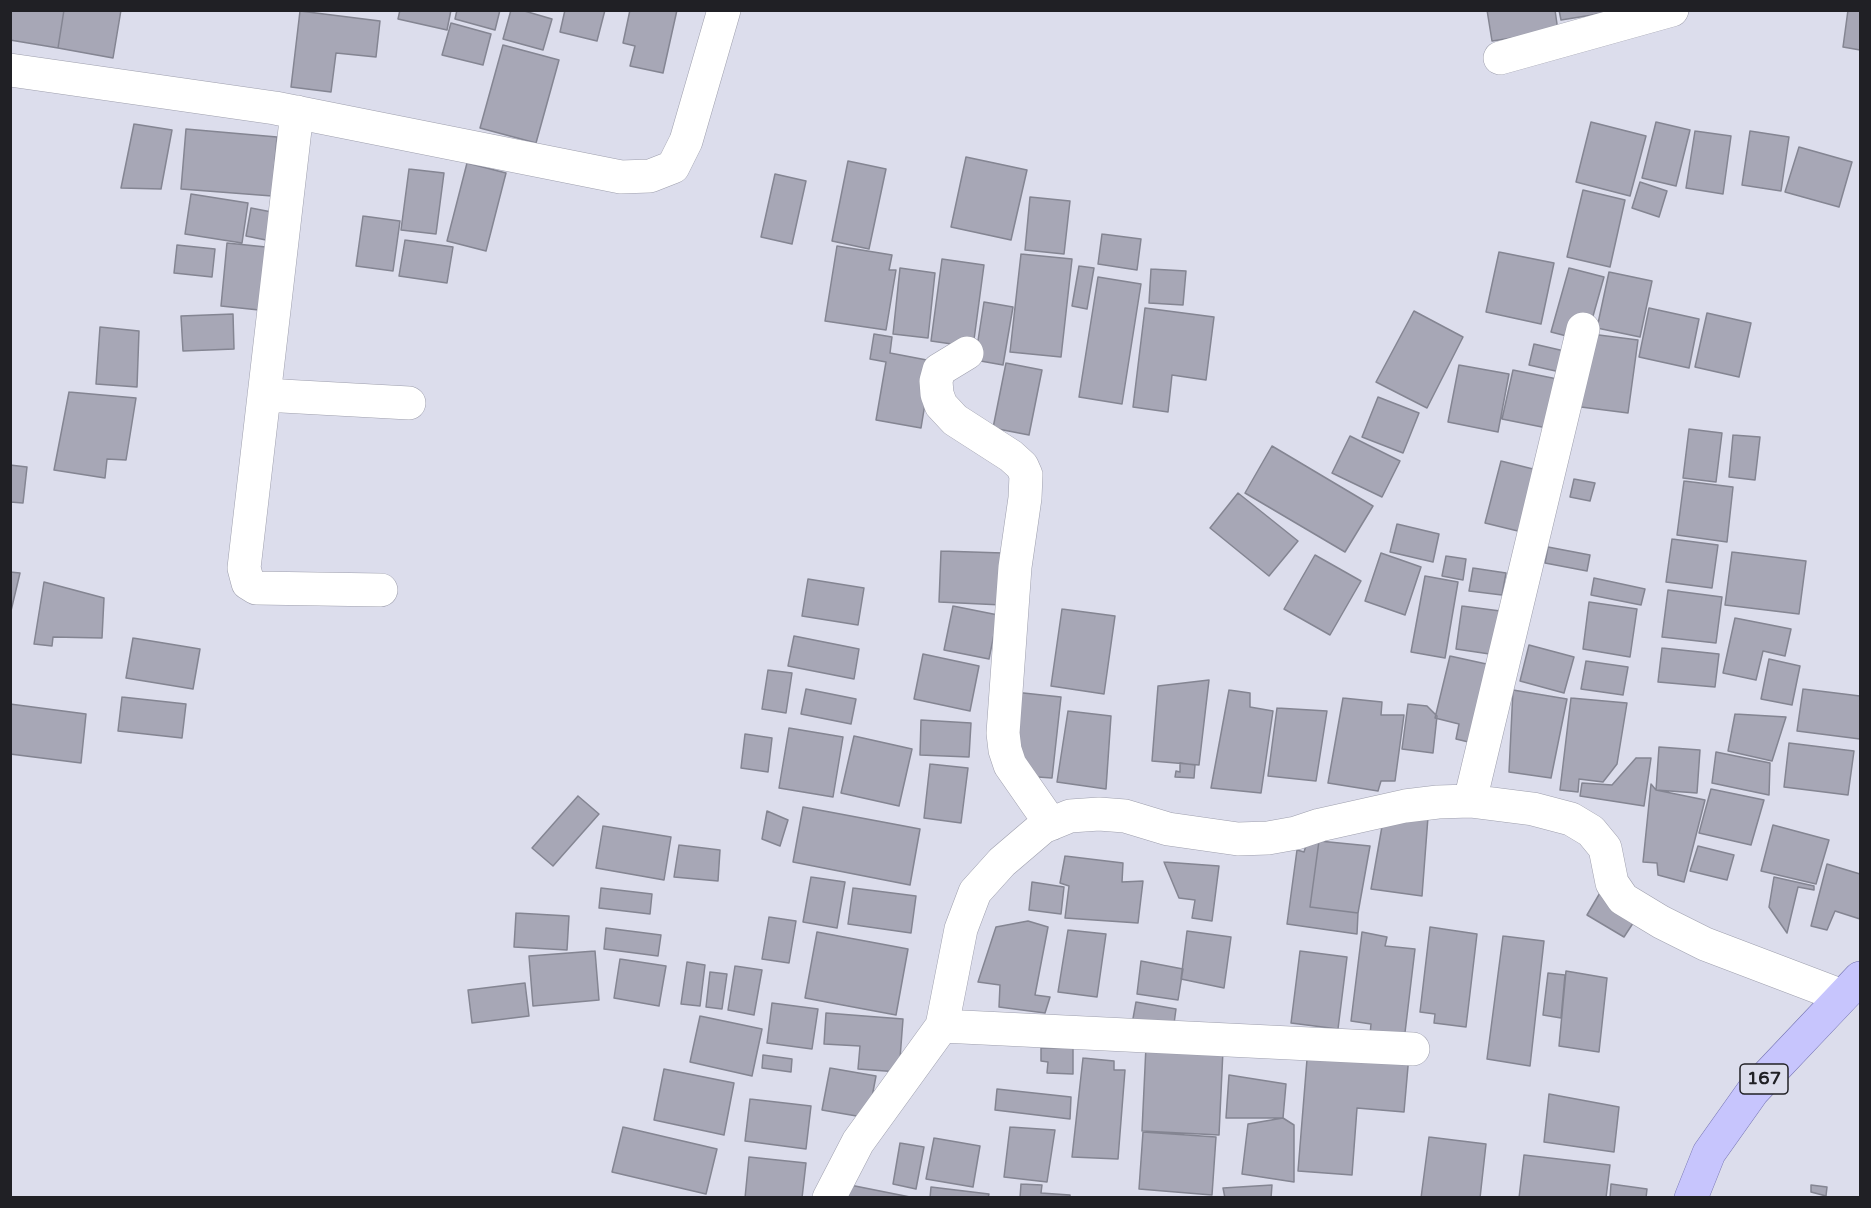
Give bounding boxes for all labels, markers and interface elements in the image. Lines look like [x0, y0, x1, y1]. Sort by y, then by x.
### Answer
road number: 167 [1740, 1064, 1788, 1094]

